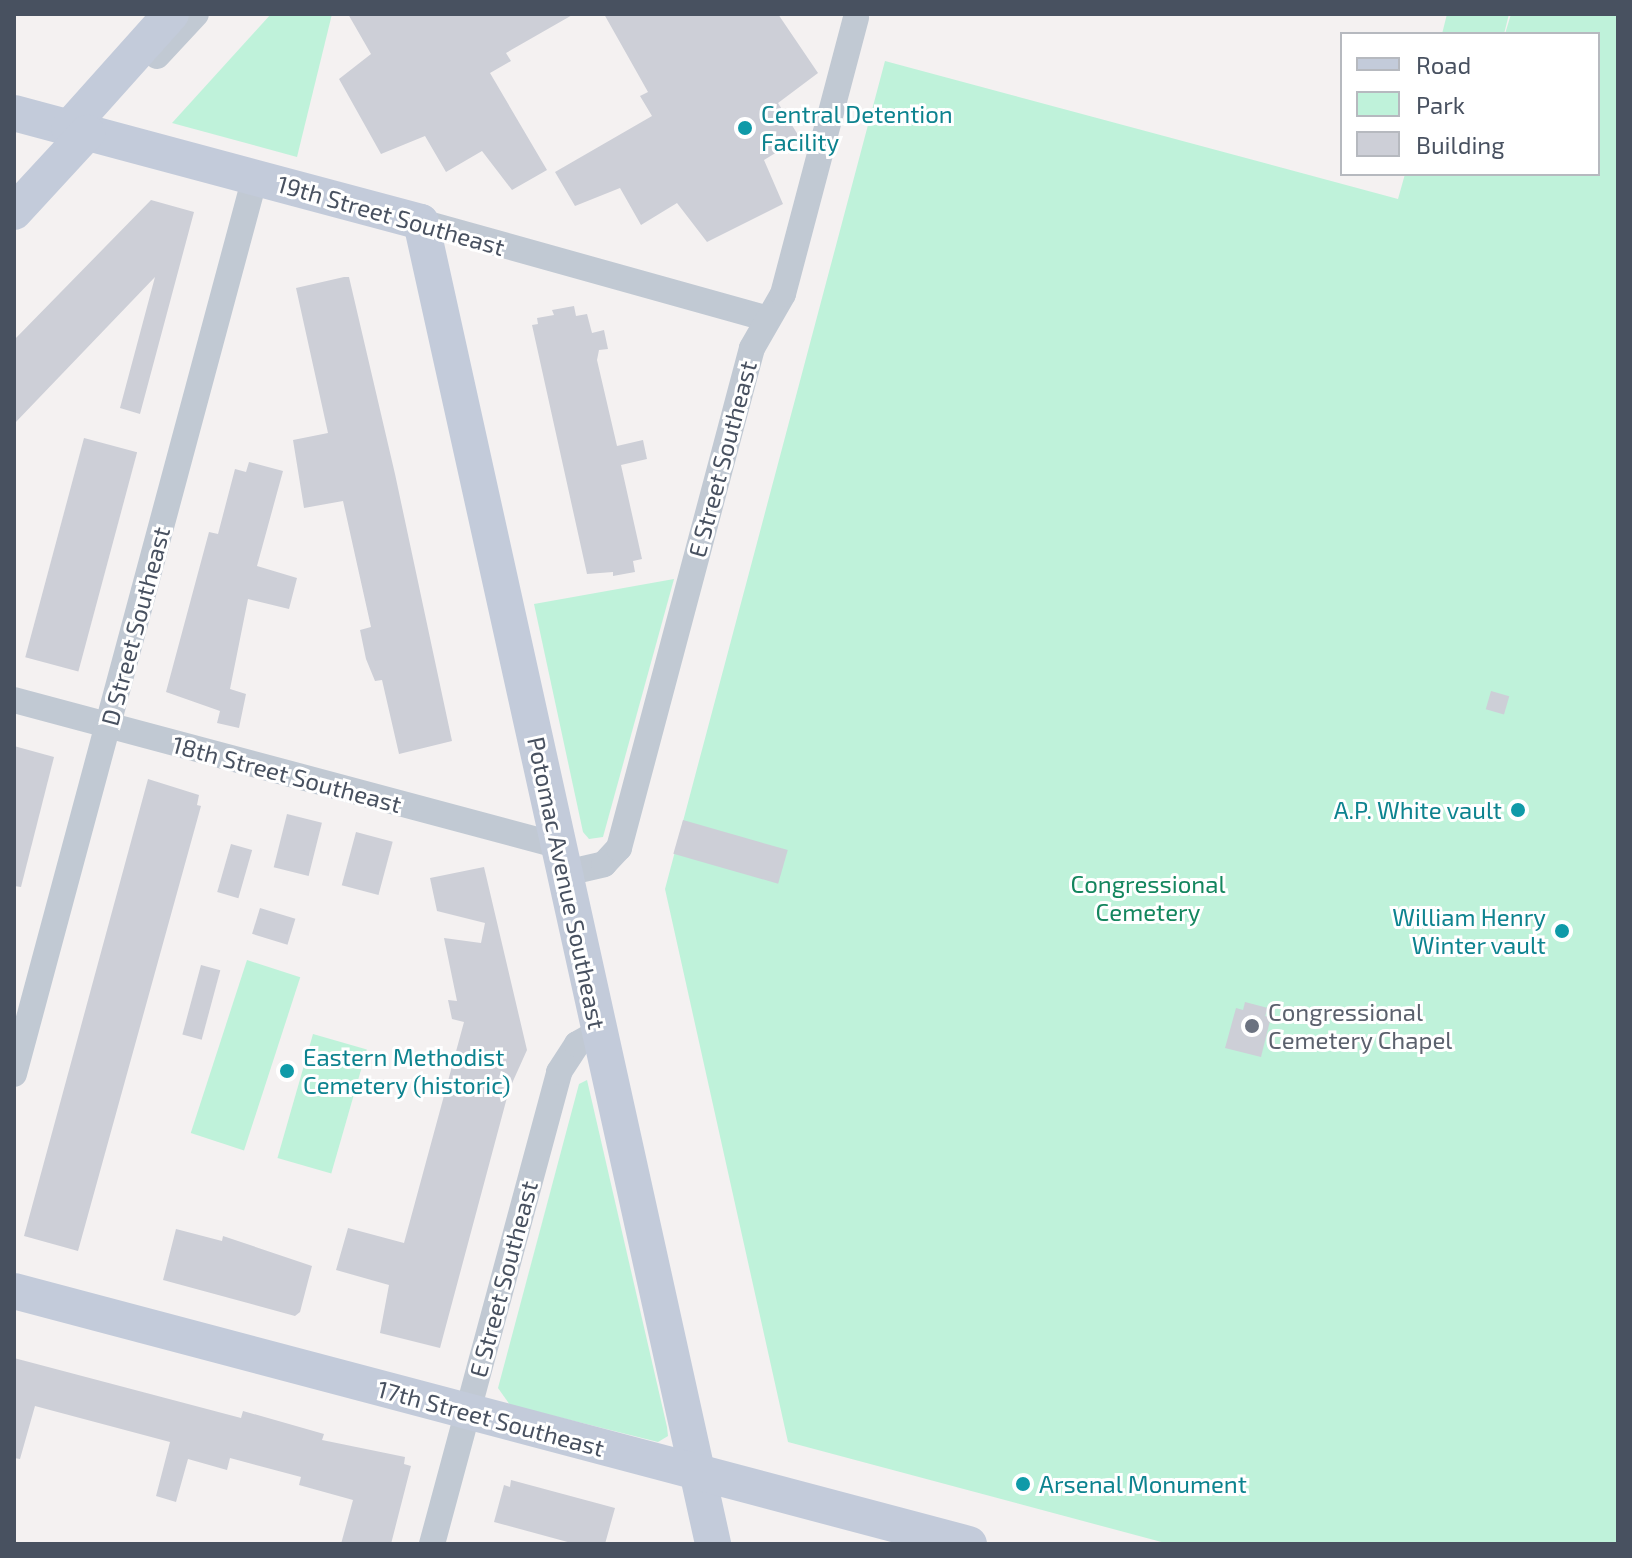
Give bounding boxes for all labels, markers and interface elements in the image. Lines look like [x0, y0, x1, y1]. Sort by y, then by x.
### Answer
legend [1340, 32, 1600, 176]
text: Road [1416, 50, 1471, 79]
text: Park [1416, 90, 1465, 119]
place label: Central Detention Facility [761, 100, 953, 156]
marker: Central Detention Facility [736, 119, 754, 137]
text: Building [1416, 130, 1505, 159]
street label: 19th Street Southeast [274, 169, 508, 261]
street label: E Street Southeast [682, 358, 762, 560]
street label: D Street Southeast [95, 523, 175, 729]
street label: 18th Street Southeast [169, 730, 405, 818]
street label: Potomac Avenue Southeast [522, 734, 612, 1032]
place label: A.P. White vault [1333, 796, 1502, 824]
marker: A.P. White vault [1509, 801, 1527, 819]
park label: Congressional Cemetery [1070, 870, 1226, 926]
place label: William Henry Winter vault [1392, 903, 1546, 959]
marker: William Henry Winter vault [1553, 922, 1571, 940]
place label: Congressional Cemetery Chapel [1268, 998, 1453, 1054]
marker: Congressional Cemetery Chapel [1243, 1017, 1261, 1035]
place label: Eastern Methodist Cemetery (historic) [303, 1043, 511, 1099]
marker: Eastern Methodist Cemetery (historic) [278, 1062, 296, 1080]
street label: E Street Southeast [463, 1178, 543, 1380]
street label: 17th Street Southeast [374, 1374, 608, 1462]
place label: Arsenal Monument [1039, 1470, 1248, 1498]
marker: Arsenal Monument [1014, 1475, 1032, 1493]

